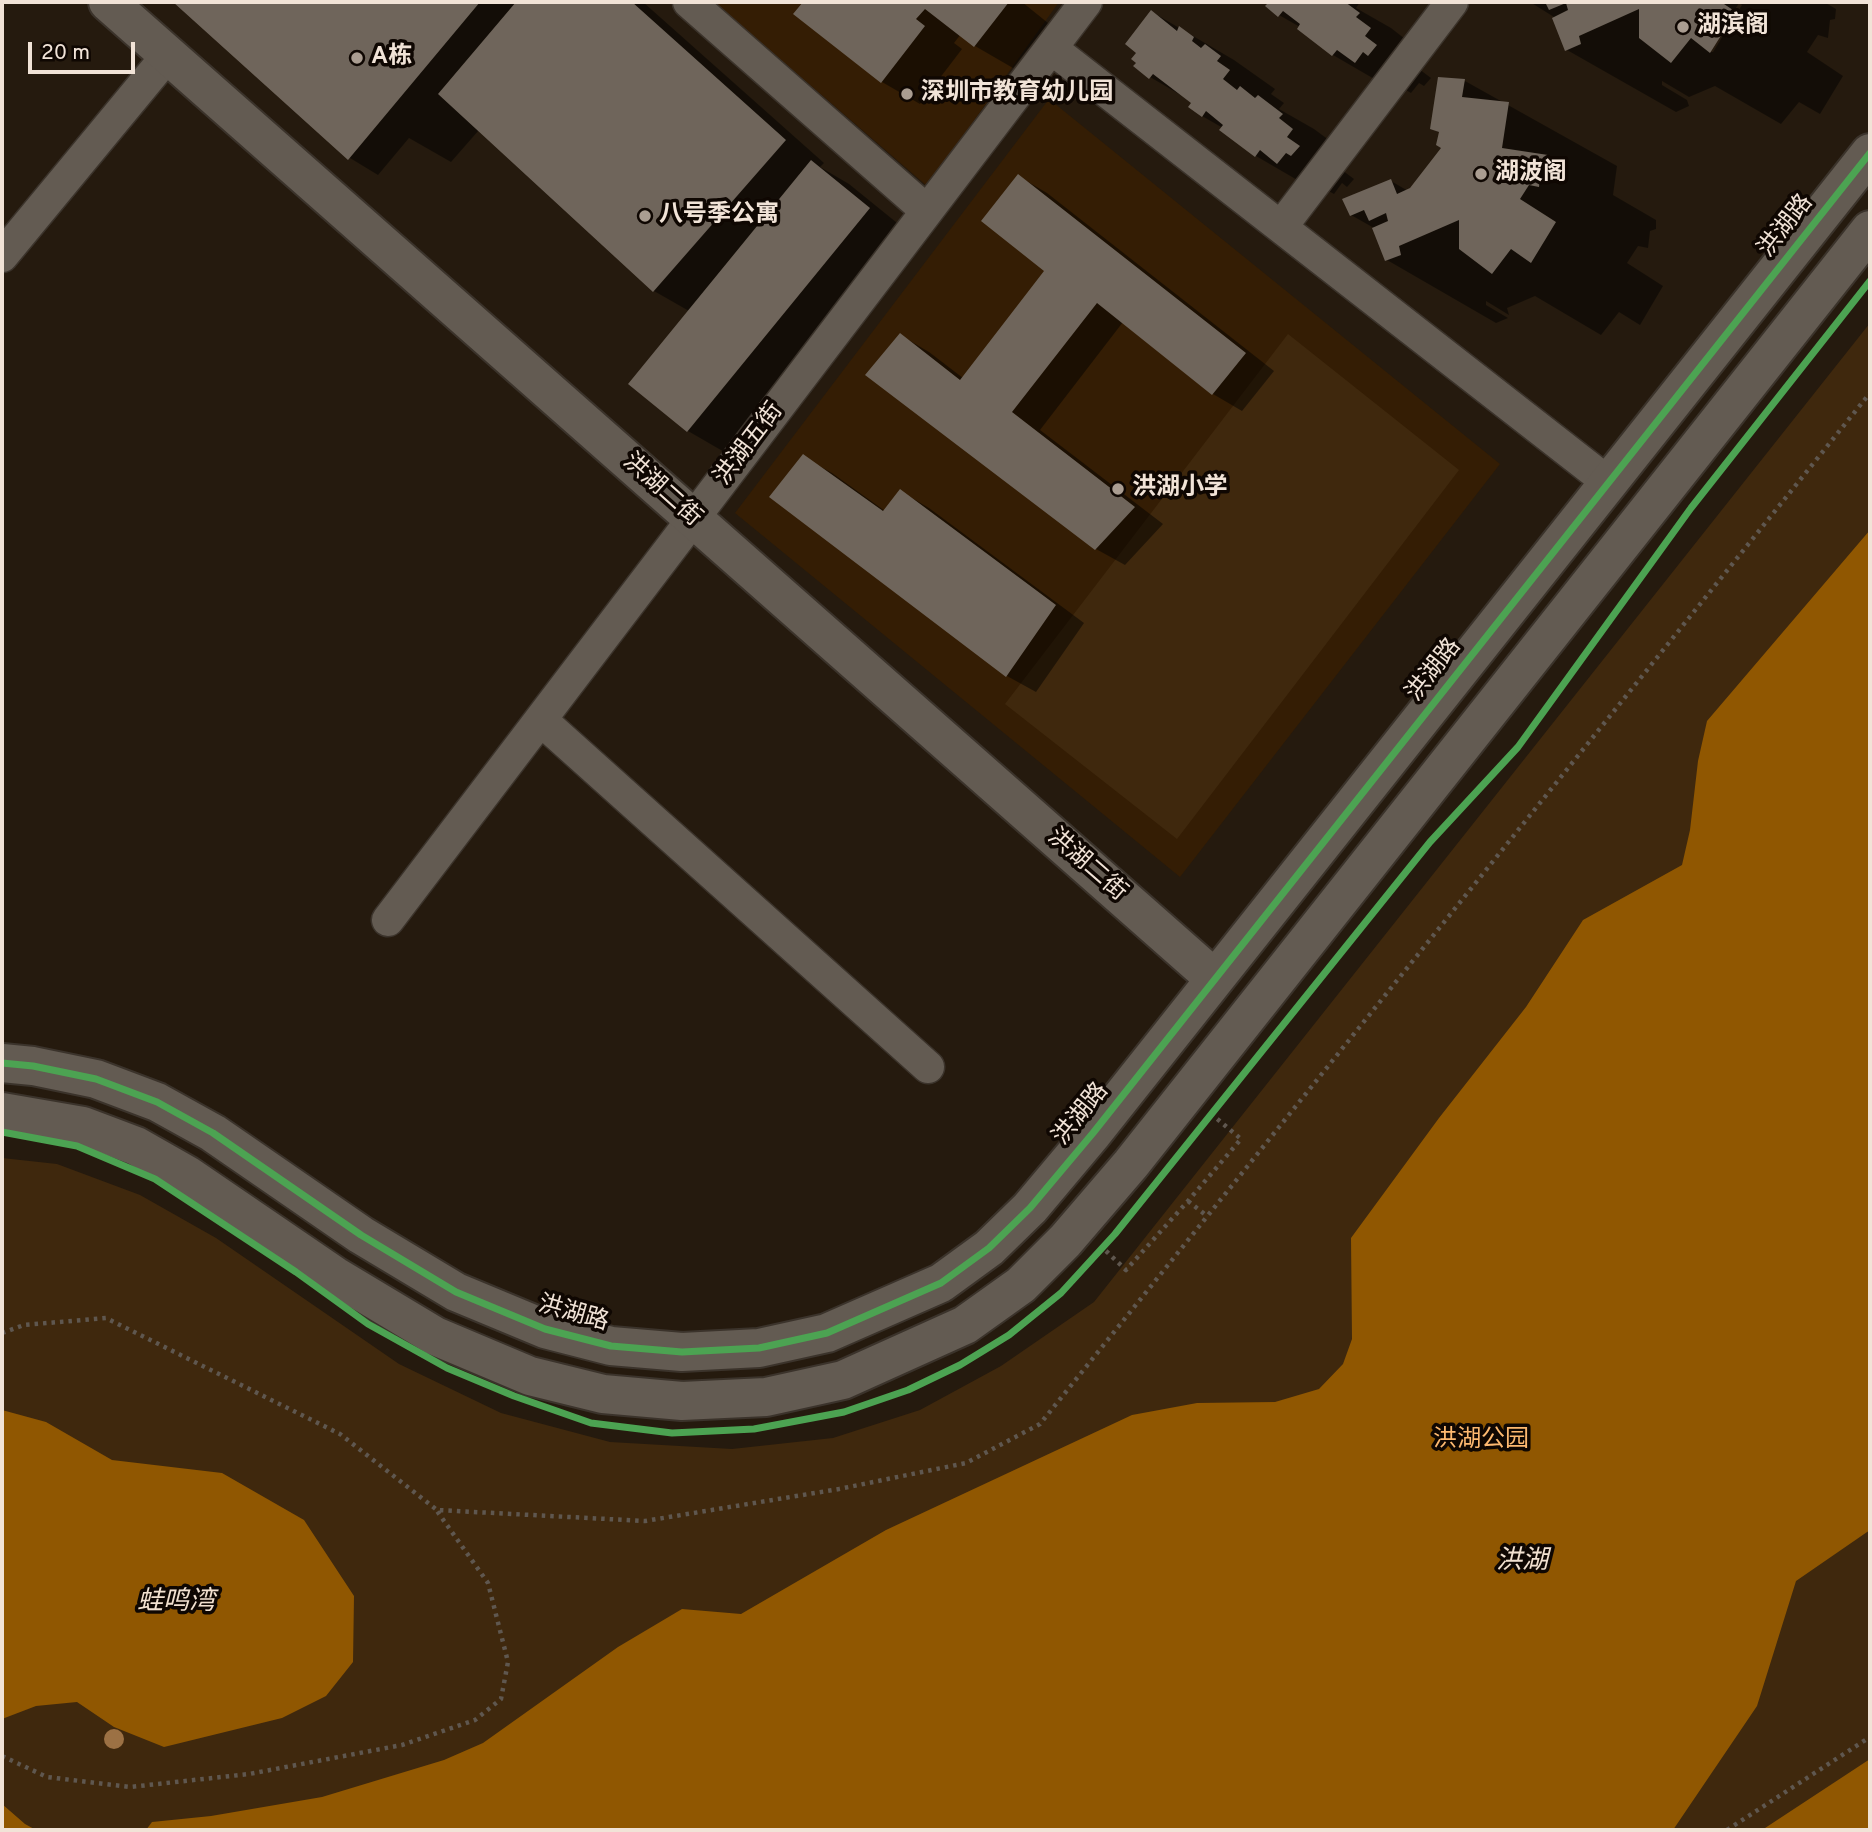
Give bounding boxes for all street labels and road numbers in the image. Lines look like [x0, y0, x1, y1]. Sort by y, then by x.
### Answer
street label: 洪湖路 [1753, 190, 1821, 264]
street label: 洪湖五街 [710, 398, 790, 492]
street label: 洪湖二街 [616, 448, 706, 534]
street label: 洪湖路 [1401, 634, 1469, 708]
street label: 洪湖二街 [1040, 824, 1132, 908]
street label: 洪湖路 [1048, 1078, 1116, 1152]
street label: 洪湖路 [534, 1291, 612, 1339]

